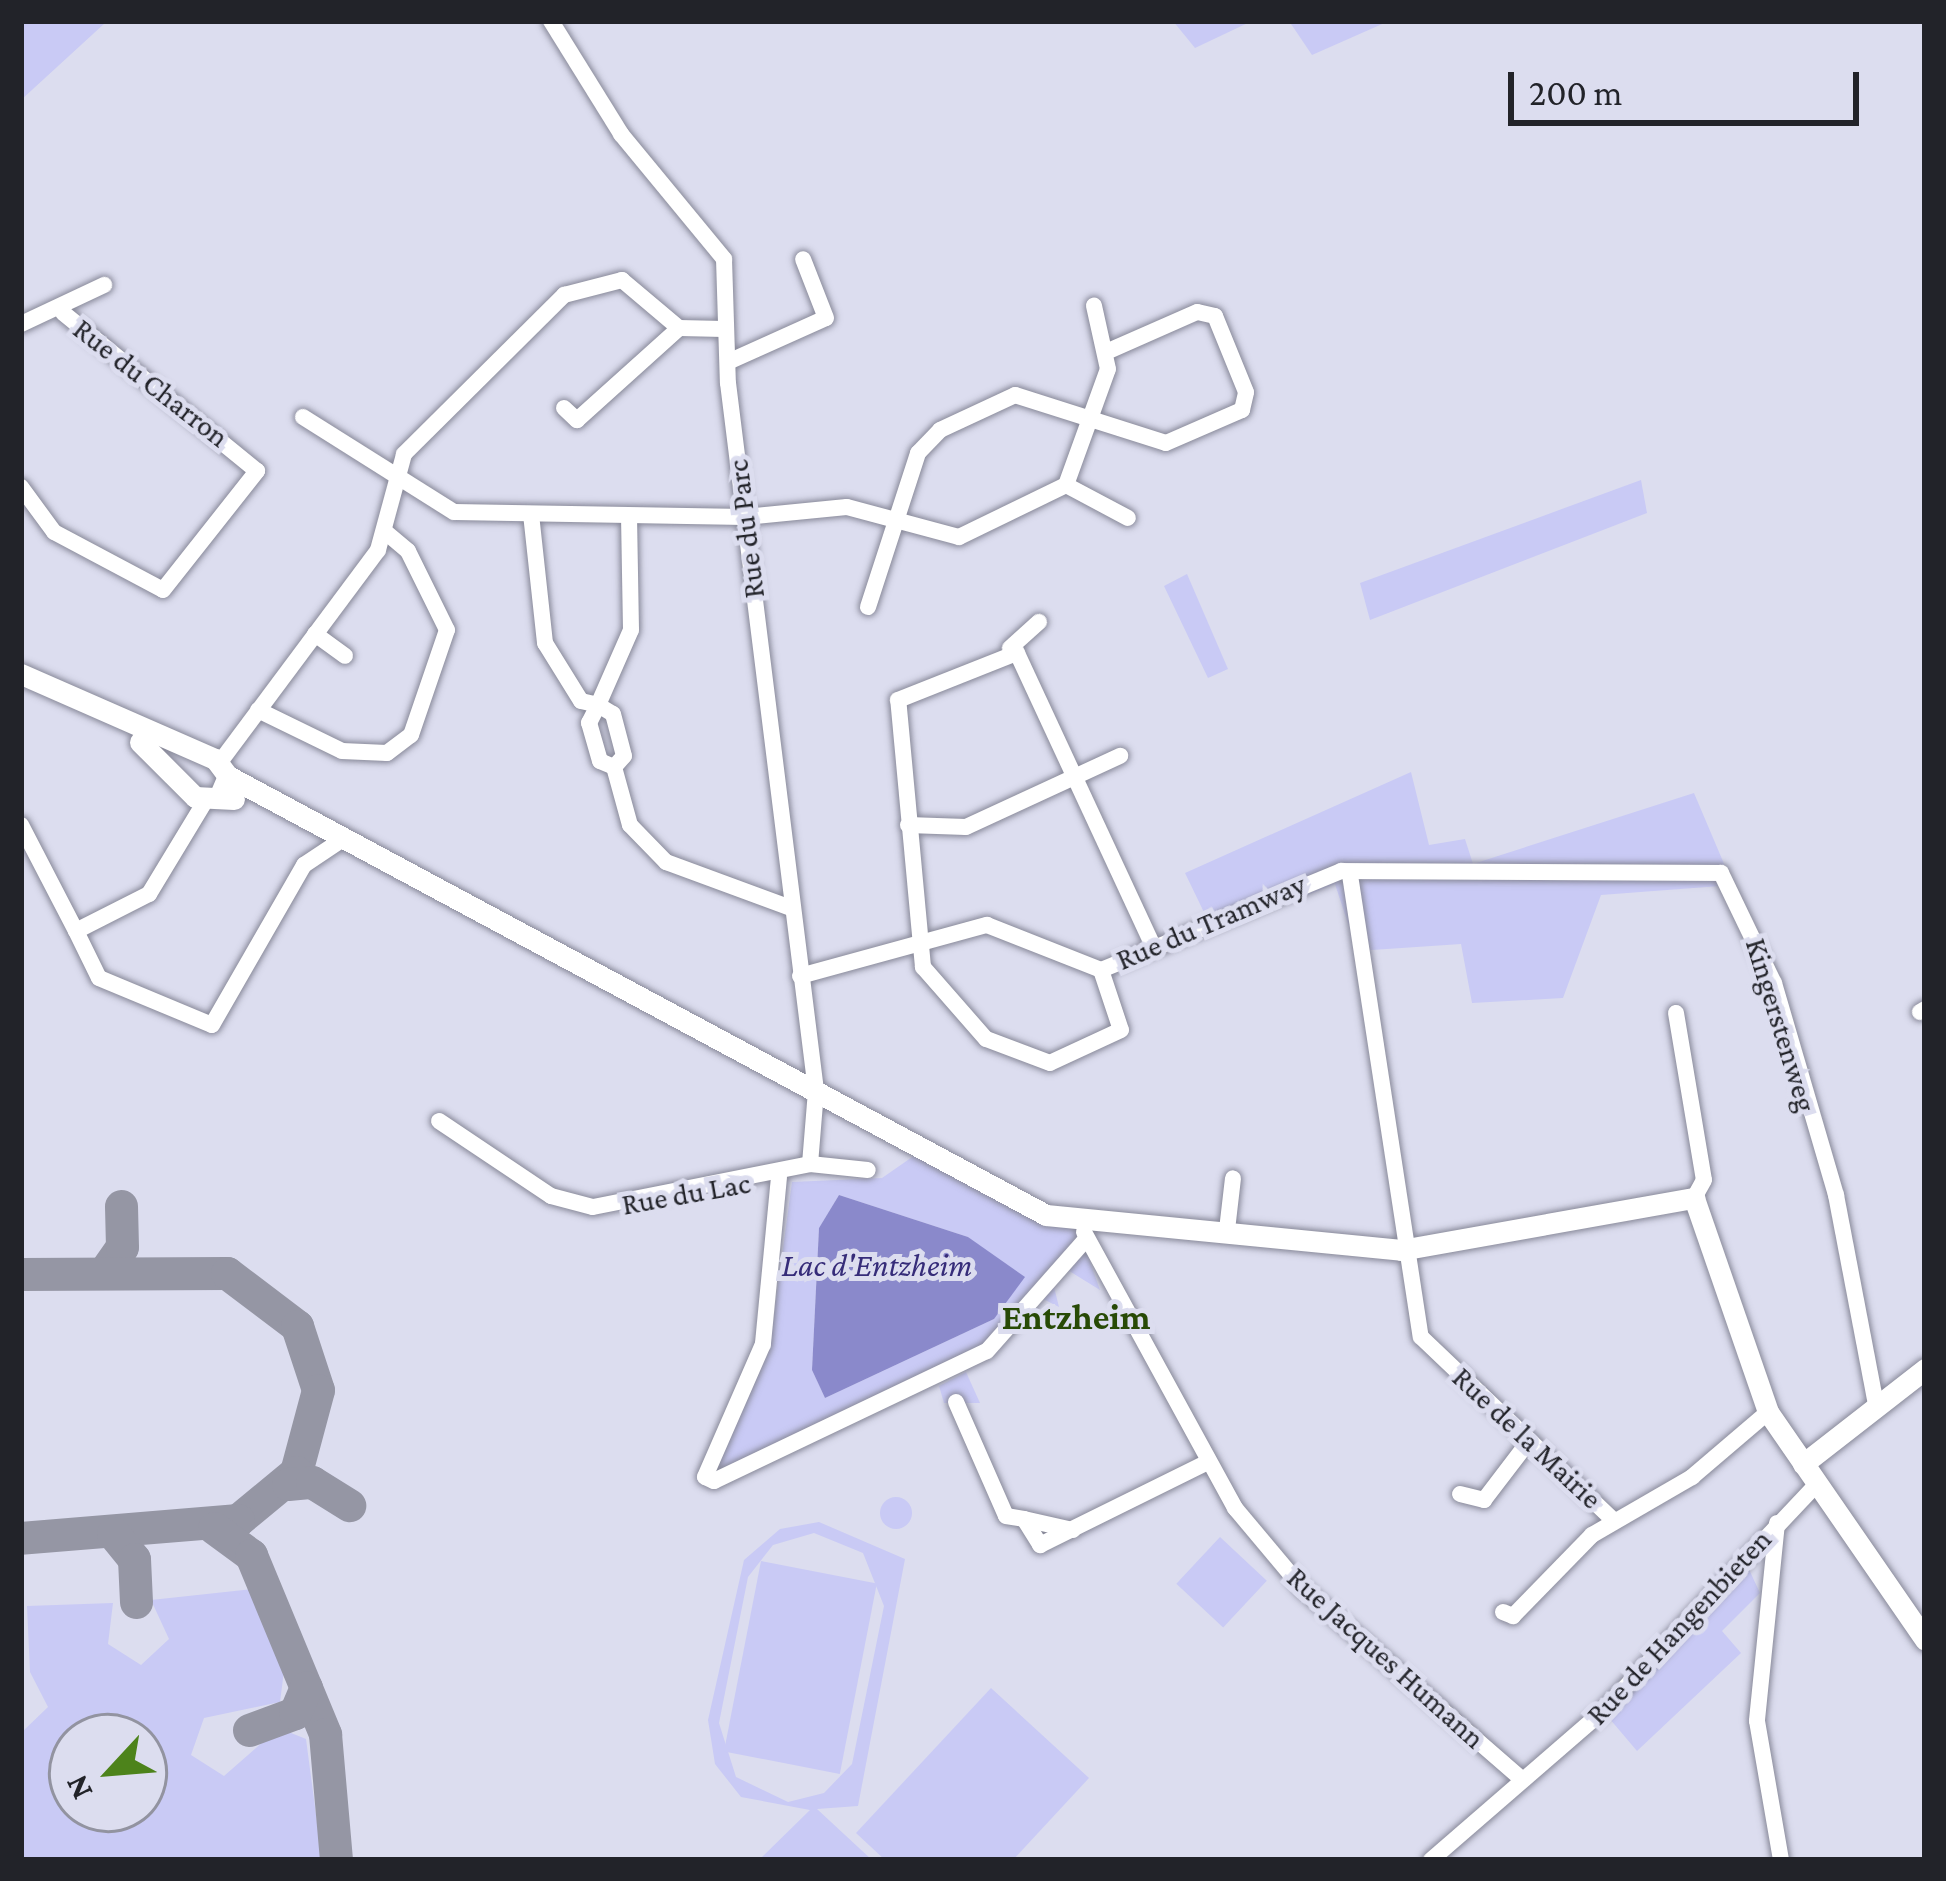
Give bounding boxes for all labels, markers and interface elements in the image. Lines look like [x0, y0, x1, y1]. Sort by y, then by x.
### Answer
scale bar [1514, 48, 1865, 122]
text: 200 m [1529, 73, 1623, 113]
street label: Rue du Charron [66, 311, 236, 455]
street label: Rue du Parc [720, 458, 772, 600]
street label: Rue du Tramway [1111, 866, 1311, 978]
street label: Kingerstenweg [1738, 934, 1824, 1116]
street label: Rue du Lac [619, 1165, 753, 1223]
water label: Lac d'Entzheim [781, 1245, 973, 1285]
district label: Entzheim [1002, 1296, 1150, 1340]
street label: Rue de la Mairie [1445, 1360, 1609, 1516]
street label: Rue de Hangenbieten [1579, 1522, 1779, 1732]
street label: Rue Jacques Humann [1280, 1560, 1492, 1756]
north arrow [48, 1713, 168, 1833]
text: N [56, 1769, 99, 1806]

